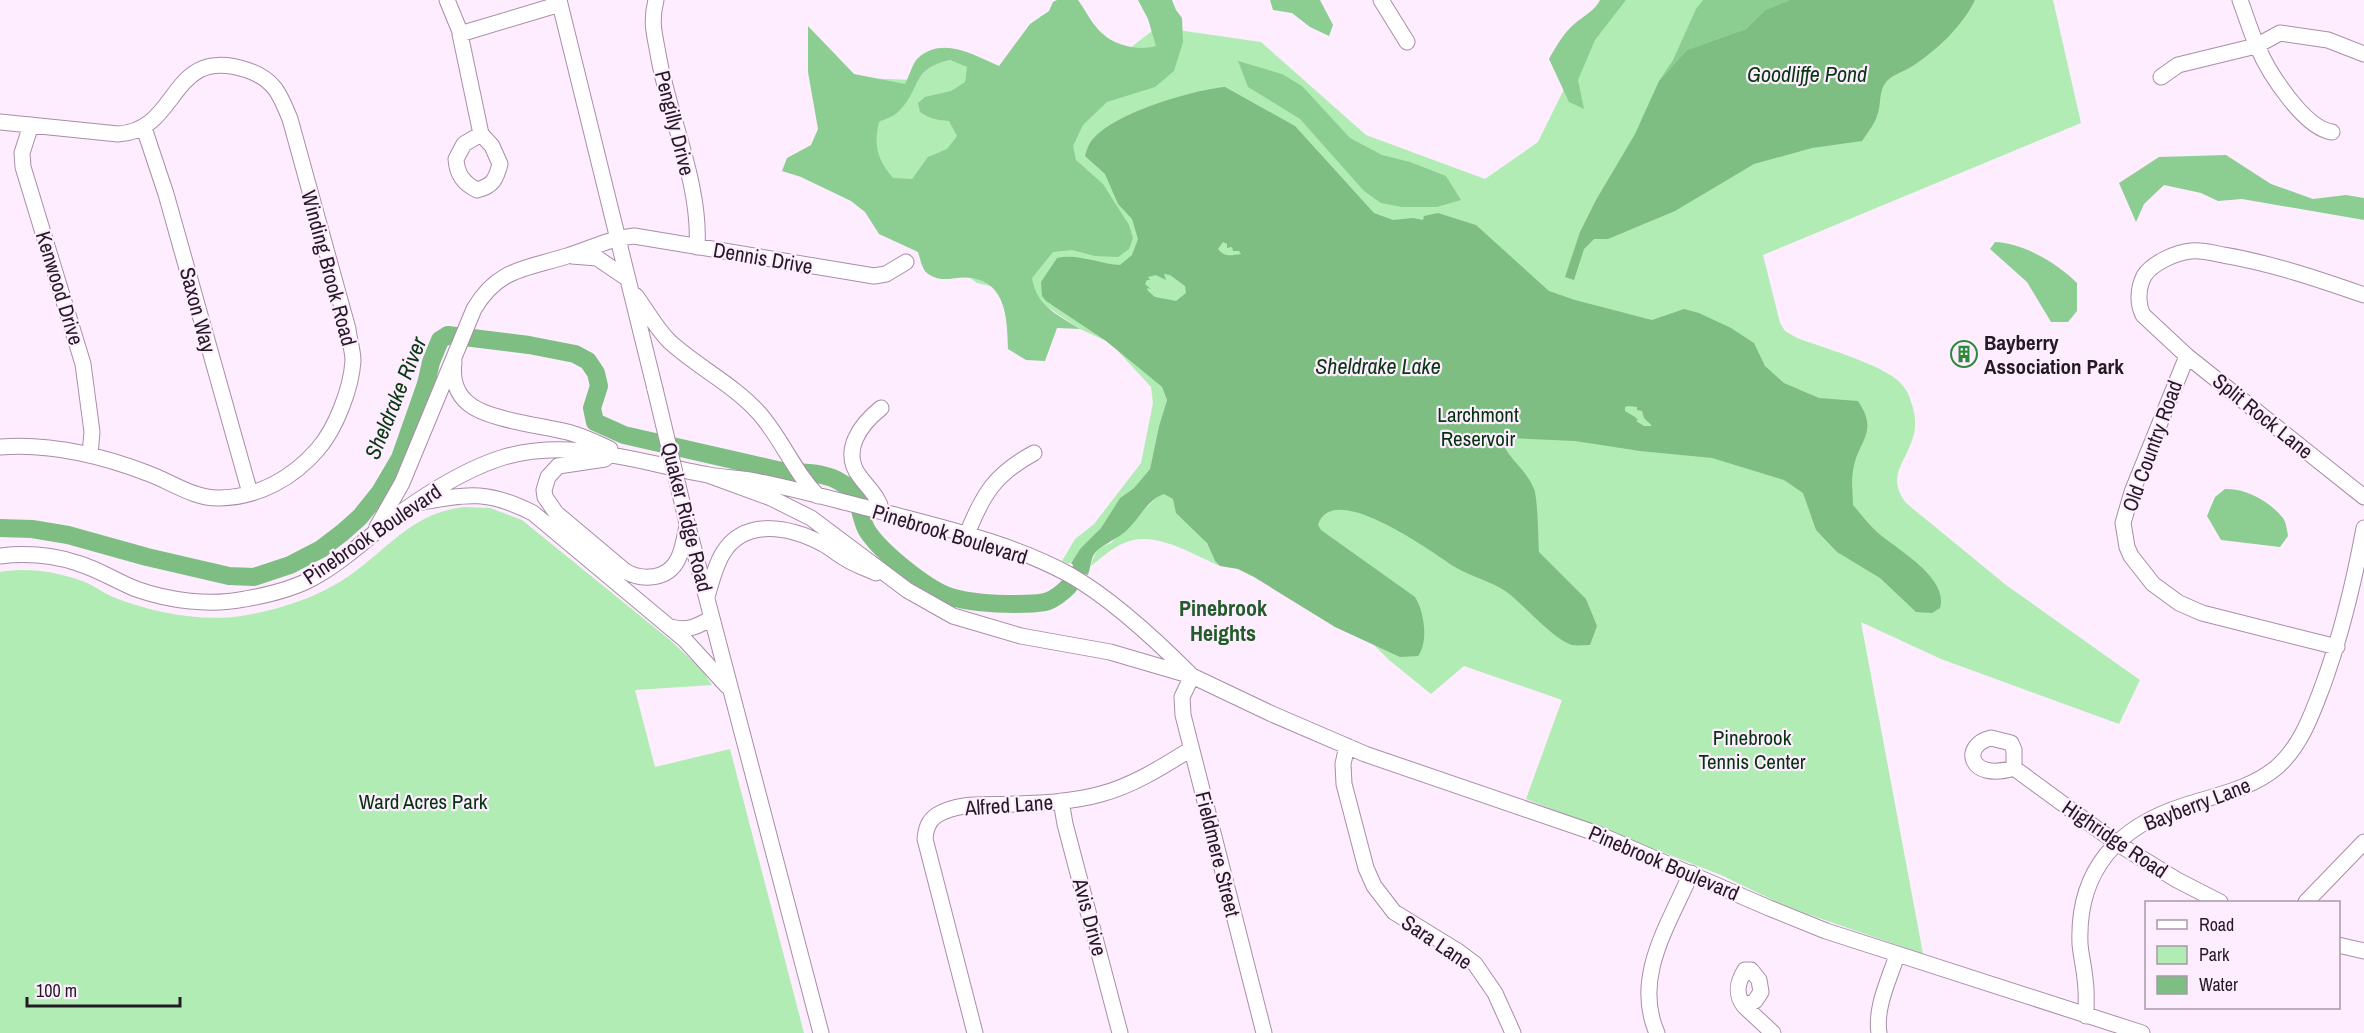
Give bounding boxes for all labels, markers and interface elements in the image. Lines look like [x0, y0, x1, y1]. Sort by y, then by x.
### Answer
water label: Goodliffe Pond [1747, 59, 1868, 89]
street label: Pengilly Drive [648, 67, 702, 179]
street label: Winding Brook Road [294, 187, 364, 349]
street label: Kenwood Drive [29, 227, 91, 349]
street label: Dennis Drive [711, 235, 815, 281]
street label: Saxon Way [173, 264, 223, 356]
place label: Bayberry Association Park [1984, 328, 2124, 381]
water label: Sheldrake River [357, 332, 434, 464]
building icon: Bayberry Association Park [1949, 339, 1979, 369]
water label: Sheldrake Lake [1315, 351, 1441, 381]
street label: Split Rock Lane [2207, 366, 2319, 466]
street label: Old Country Road [2115, 376, 2189, 516]
park label: Larchmont Reservoir [1437, 400, 1519, 453]
street label: Quaker Ridge Road [654, 439, 720, 595]
street label: Pinebrook Boulevard [297, 477, 447, 591]
street label: Pinebrook Boulevard [869, 497, 1031, 571]
district label: Pinebrook Heights [1179, 593, 1268, 648]
park label: Pinebrook Tennis Center [1698, 723, 1806, 776]
street label: Bayberry Lane [2140, 770, 2254, 838]
park label: Ward Acres Park [359, 787, 488, 816]
street label: Alfred Lane [963, 787, 1054, 823]
street label: Fieldmere Street [1188, 788, 1248, 920]
street label: Highridge Road [2056, 793, 2174, 885]
street label: Pinebrook Boulevard [1584, 818, 1744, 908]
street label: Avis Drive [1065, 874, 1114, 959]
legend [2145, 901, 2340, 1009]
street label: Sara Lane [1396, 908, 1478, 976]
text: Road [2199, 912, 2234, 937]
text: Park [2199, 942, 2230, 967]
scale bar [27, 970, 180, 1008]
text: Water [2199, 972, 2238, 997]
text: 100 m [36, 978, 77, 1003]

